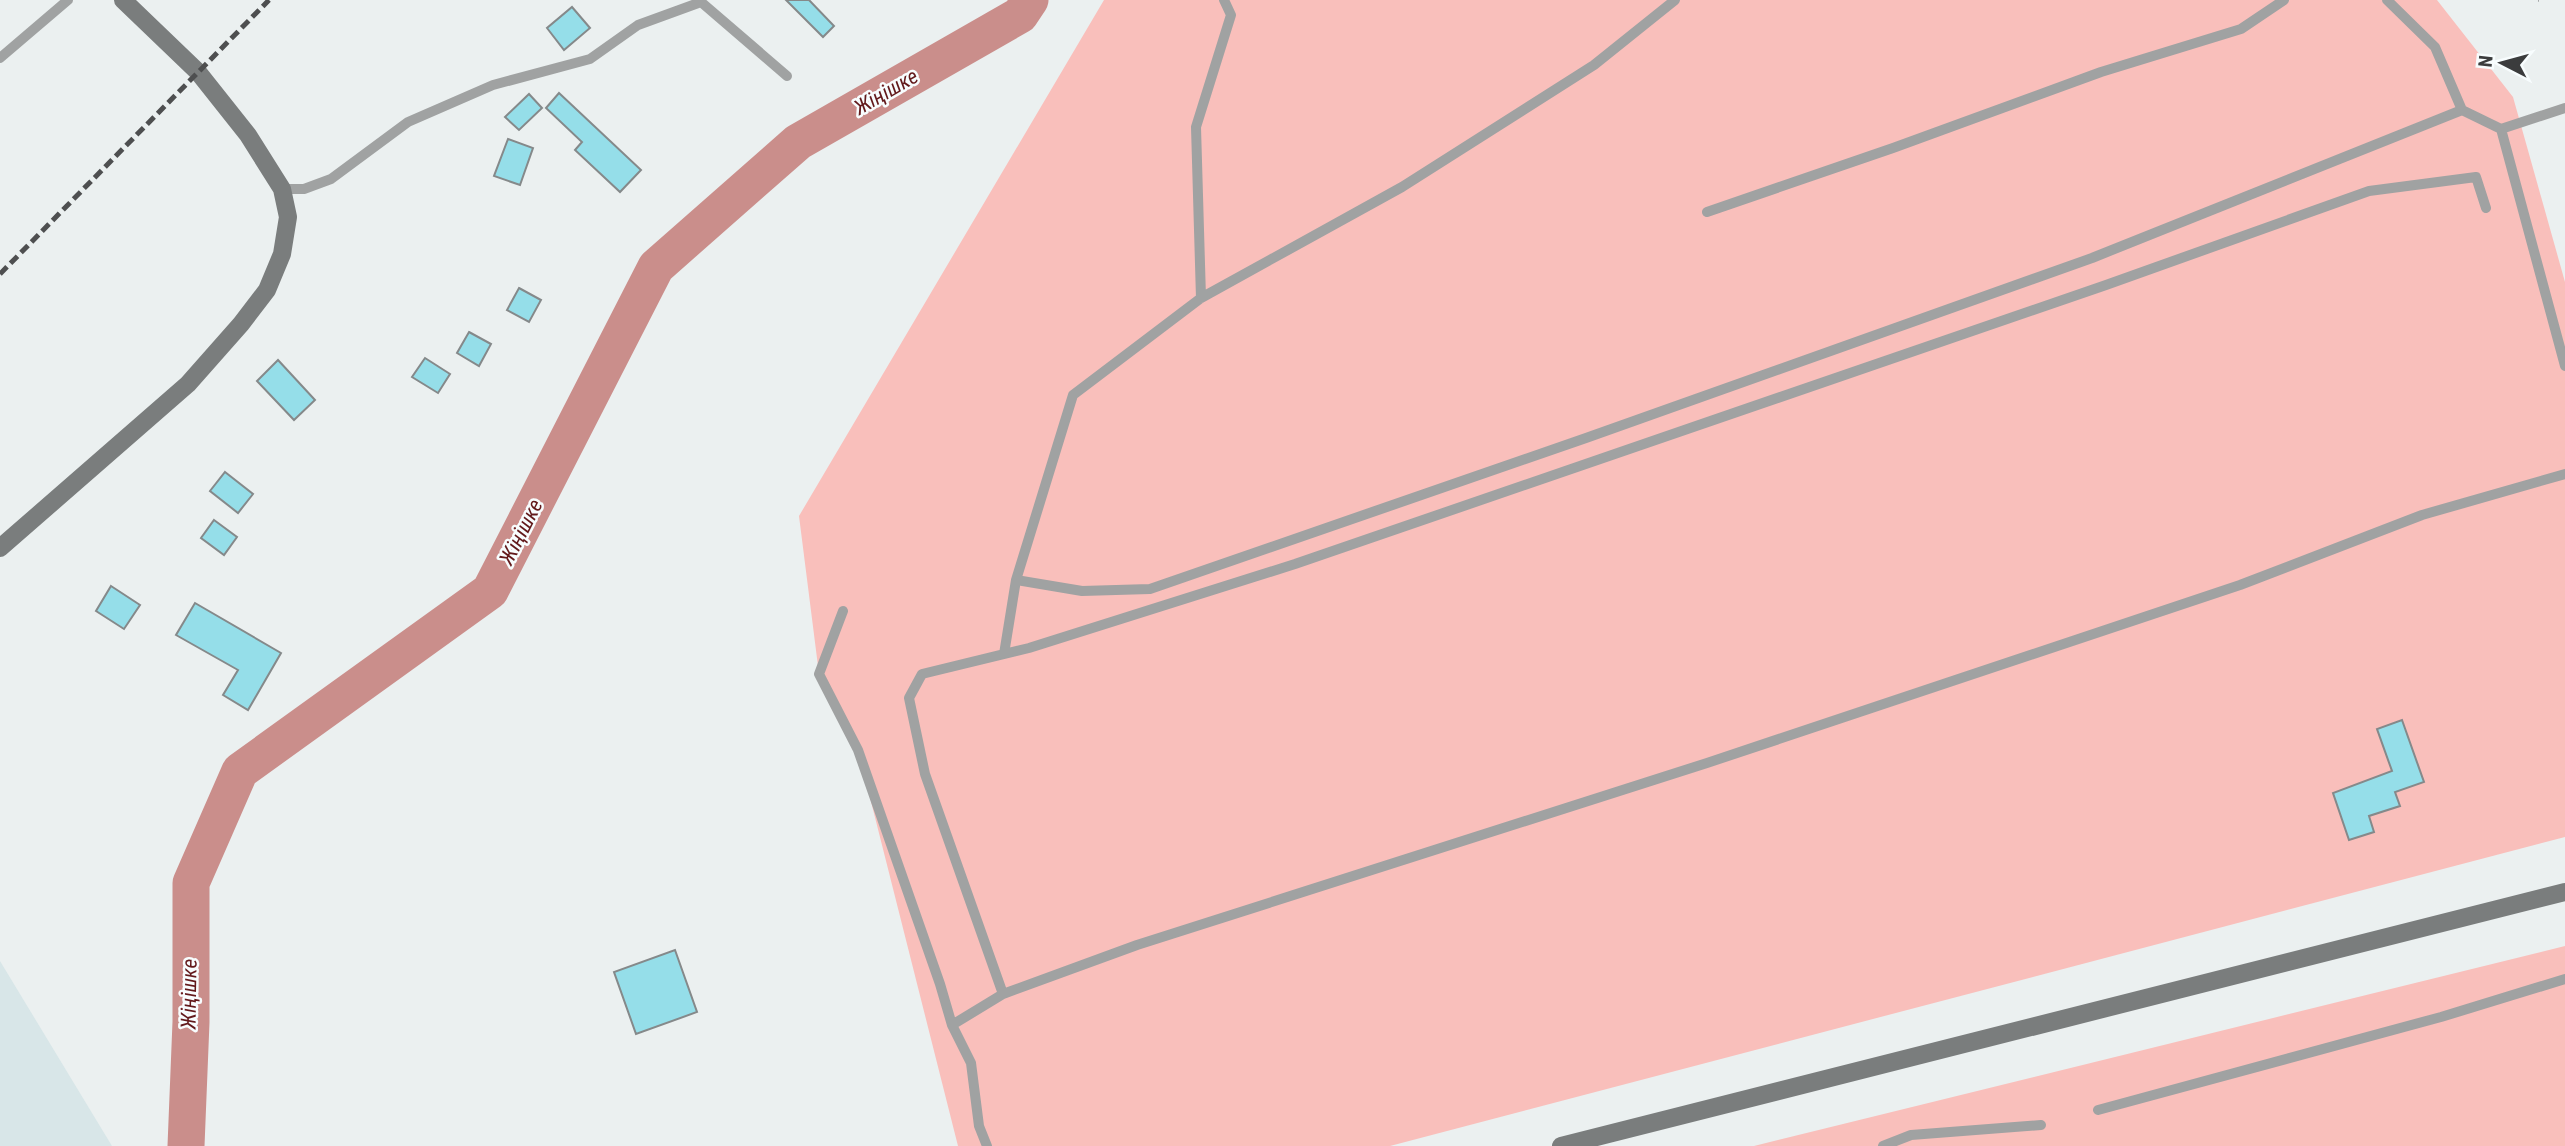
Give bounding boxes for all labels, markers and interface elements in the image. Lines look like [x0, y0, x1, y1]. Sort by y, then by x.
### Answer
north arrow [2467, 28, 2537, 98]
text: N [2474, 54, 2498, 68]
water label: Жіңішке [849, 64, 922, 120]
water label: Жіңішке [494, 495, 548, 570]
water label: Жіңішке [176, 959, 202, 1030]

